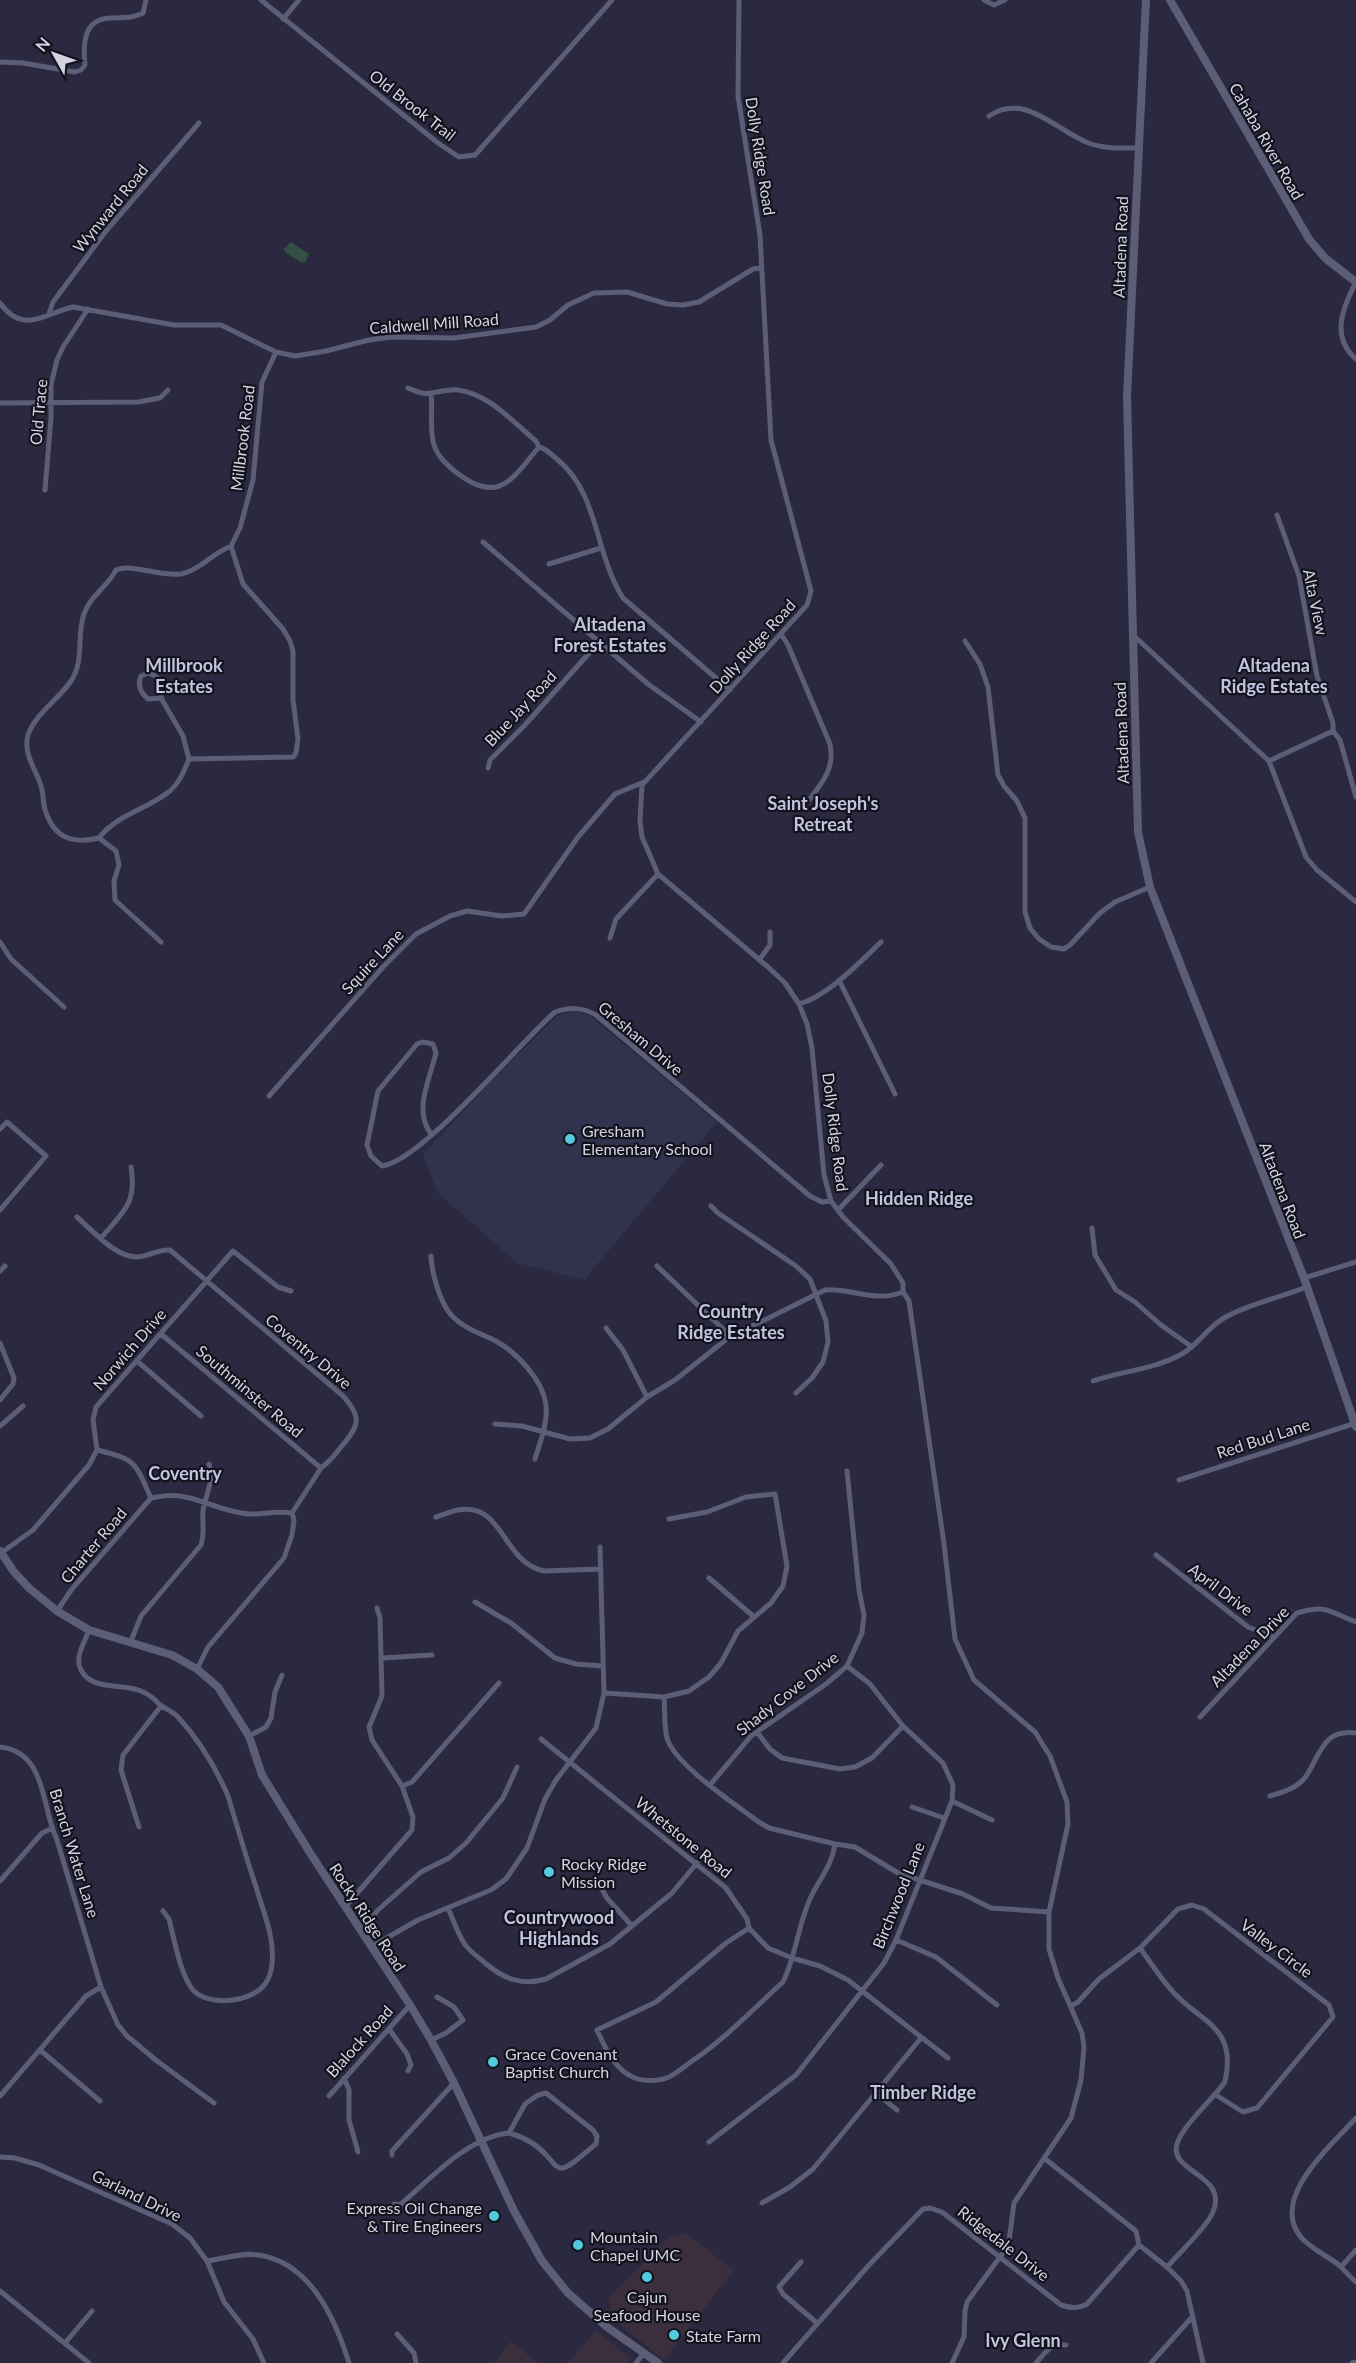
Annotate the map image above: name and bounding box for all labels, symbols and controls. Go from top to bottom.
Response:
north arrow [24,24,84,84]
text: N [31,33,53,55]
street label: Old Brook Trail [366,65,460,145]
street label: Cahaba River Road [1226,79,1308,203]
street label: Dolly Ridge Road [742,95,780,217]
street label: Wynward Road [69,160,151,256]
street label: Altadena Road [1109,196,1131,298]
street label: Caldwell Mill Road [369,309,499,337]
street label: Old Trace [26,378,50,446]
street label: Millbrook Road [226,384,258,492]
street label: Alta View [1300,567,1332,637]
street label: Dolly Ridge Road [705,595,799,697]
district label: Altadena Forest Estates [554,613,666,656]
district label: Millbrook Estates [145,654,223,697]
district label: Altadena Ridge Estates [1220,654,1328,697]
street label: Blue Jay Road [480,666,560,750]
street label: Altadena Road [1110,682,1132,784]
district label: Saint Joseph's Retreat [768,792,879,835]
street label: Squire Lane [337,925,407,997]
street label: Gresham Drive [595,997,687,1079]
street label: Dolly Ridge Road [819,1071,853,1193]
place label: Gresham Elementary School [582,1121,712,1158]
marker: Gresham Elementary School [563,1132,577,1146]
street label: Altadena Road [1256,1139,1310,1241]
district label: Hidden Ridge [865,1187,973,1209]
district label: Country Ridge Estates [677,1300,785,1343]
street label: Norwich Drive [88,1304,170,1394]
street label: Coventry Drive [262,1310,356,1392]
street label: Southminster Road [193,1341,307,1441]
street label: Red Bud Lane [1214,1414,1312,1462]
district label: Coventry [148,1462,222,1484]
street label: Charter Road [56,1503,130,1587]
street label: April Drive [1185,1559,1257,1619]
street label: Altadena Drive [1206,1602,1292,1690]
street label: Shady Cove Drive [732,1647,842,1739]
street label: Branch Water Lane [46,1786,104,1920]
street label: Whetstone Road [632,1792,736,1882]
street label: Birchwood Lane [868,1839,928,1951]
place label: Rocky Ridge Mission [561,1854,647,1891]
street label: Rocky Ridge Road [326,1859,410,1975]
marker: Rocky Ridge Mission [542,1865,556,1879]
district label: Countrywood Highlands [504,1906,614,1949]
street label: Valley Circle [1237,1915,1317,1981]
street label: Blalock Road [322,2001,396,2081]
place label: Grace Covenant Baptist Church [505,2044,618,2081]
marker: Grace Covenant Baptist Church [486,2055,500,2069]
district label: Timber Ridge [870,2081,976,2103]
street label: Garland Drive [89,2165,185,2225]
place label: Express Oil Change & Tire Engineers [346,2198,482,2235]
street label: Ridgedale Drive [955,2201,1053,2285]
marker: Express Oil Change & Tire Engineers [487,2209,501,2223]
place label: Mountain Chapel UMC [590,2227,680,2264]
marker: Mountain Chapel UMC [571,2238,585,2252]
marker: Cajun Seafood House [640,2270,654,2284]
place label: Cajun Seafood House [594,2287,700,2324]
place label: State Farm [686,2326,761,2345]
marker: State Farm [667,2328,681,2342]
district label: Ivy Glenn [985,2329,1061,2351]

